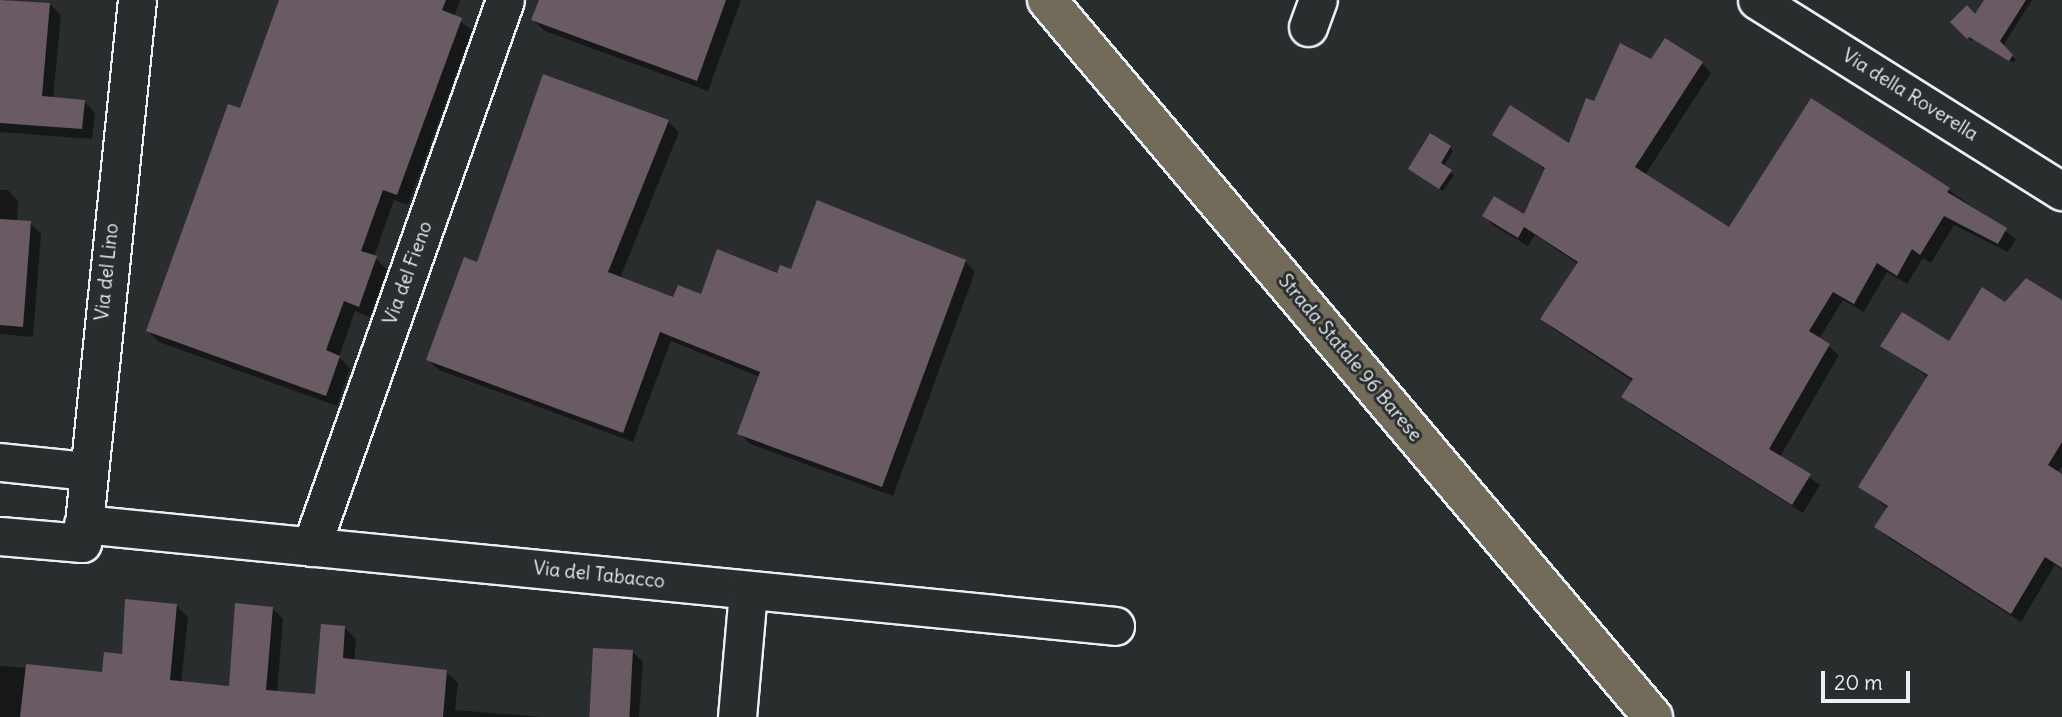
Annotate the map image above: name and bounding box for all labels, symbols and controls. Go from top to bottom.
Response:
street label: Via della Roverella [1838,44,1982,146]
street label: Via del Fieno [379,218,437,328]
street label: Via del Lino [91,222,123,322]
street label: Strada Statale 96 Barese [1273,270,1427,446]
street label: Via del Tabacco [532,557,666,593]
scale bar [1824,658,1913,702]
text: 20 m [1834,669,1883,696]

